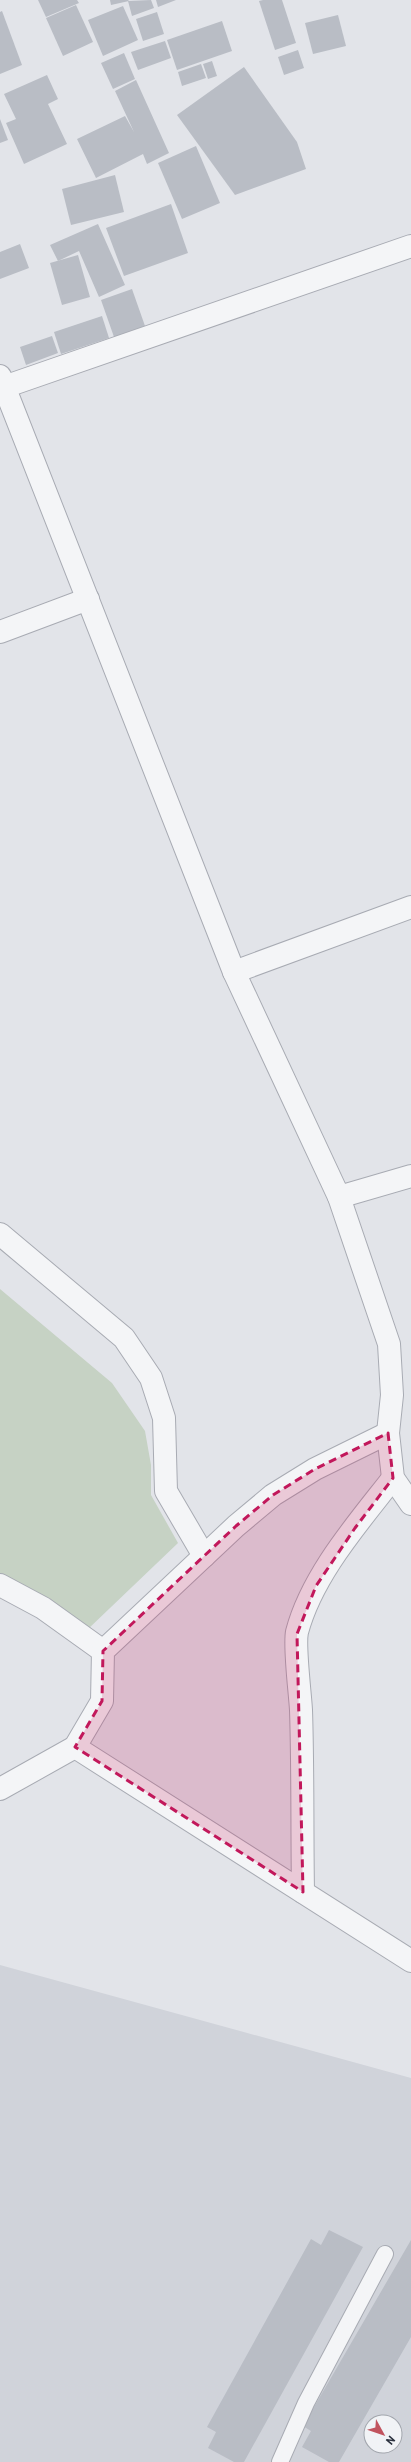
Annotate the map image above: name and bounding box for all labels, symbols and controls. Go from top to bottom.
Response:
north arrow [363,2414,403,2454]
text: N [384,2434,398,2448]

